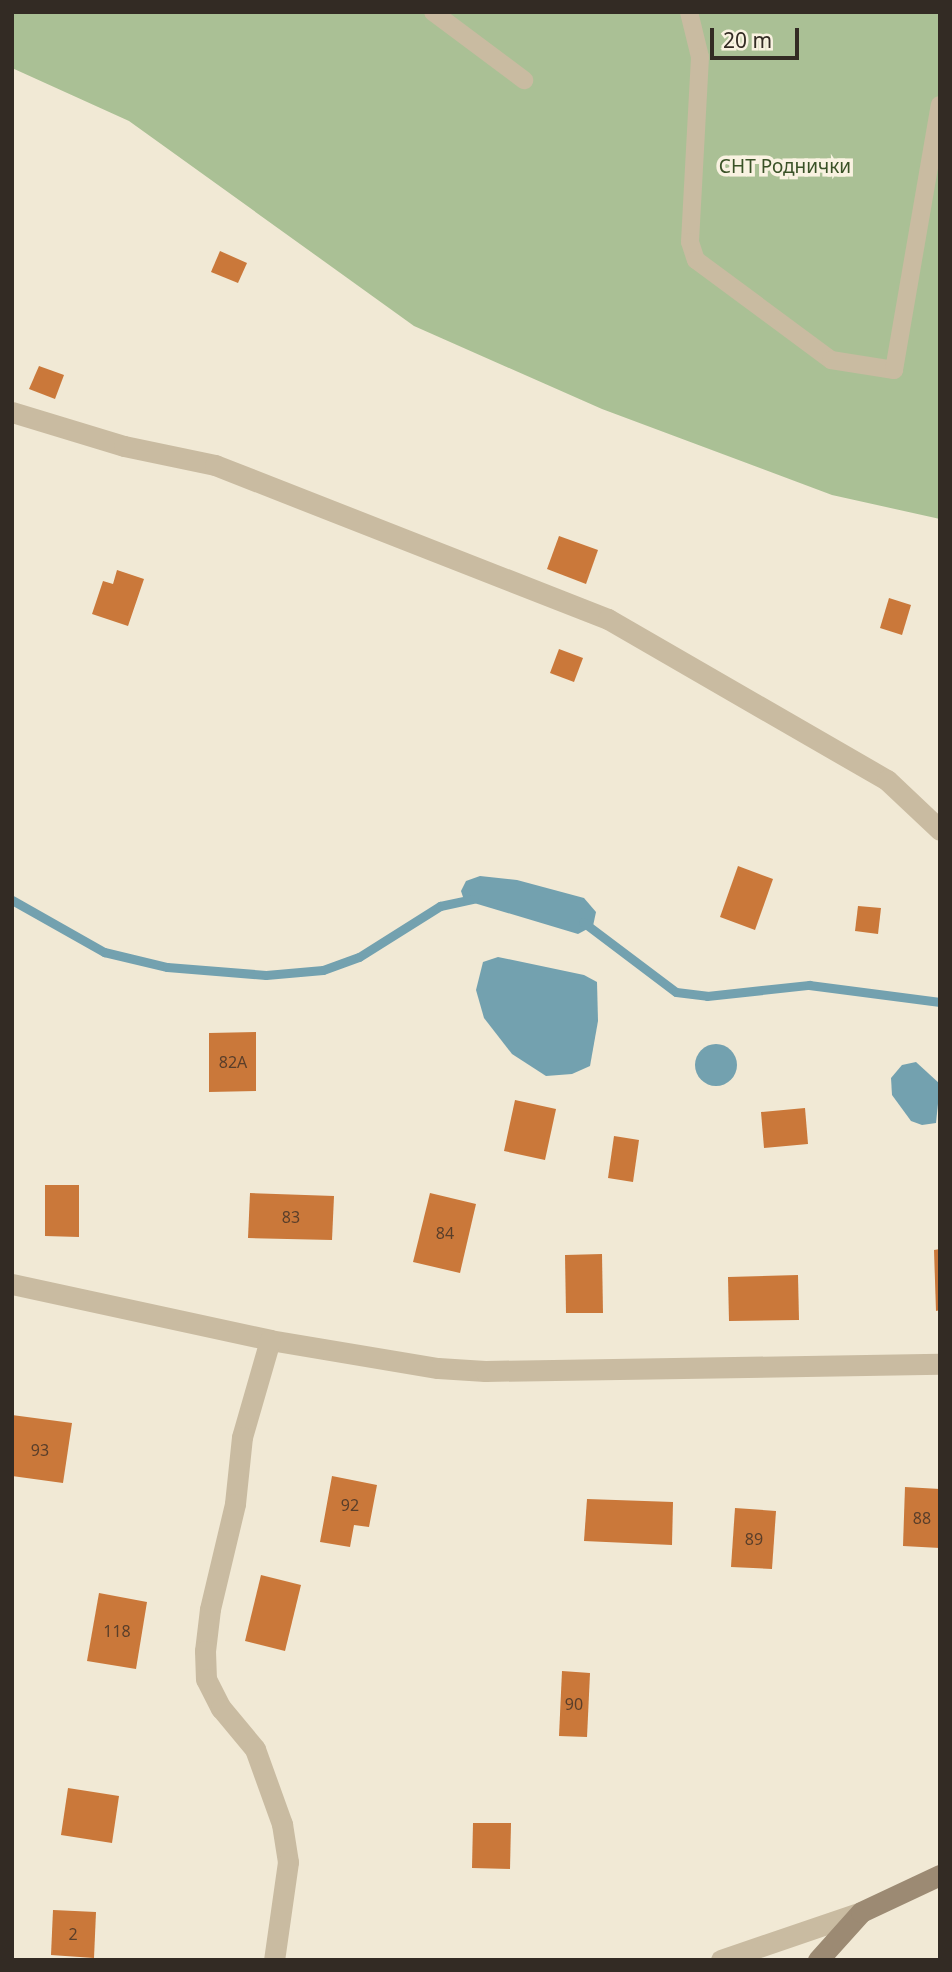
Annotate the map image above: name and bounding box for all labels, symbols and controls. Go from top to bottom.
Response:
scale bar [714,14,803,58]
text: 20 m [723,26,772,54]
park label: СНТ Роднички [719,156,851,178]
house number: 82А [219,1052,247,1072]
house number: 83 [282,1207,300,1227]
house number: 84 [436,1223,454,1243]
house number: 93 [31,1440,49,1460]
house number: 92 [341,1495,359,1515]
house number: 88 [913,1508,931,1528]
house number: 89 [745,1529,763,1549]
house number: 118 [103,1621,131,1641]
house number: 90 [565,1694,583,1714]
house number: 2 [68,1924,78,1944]

